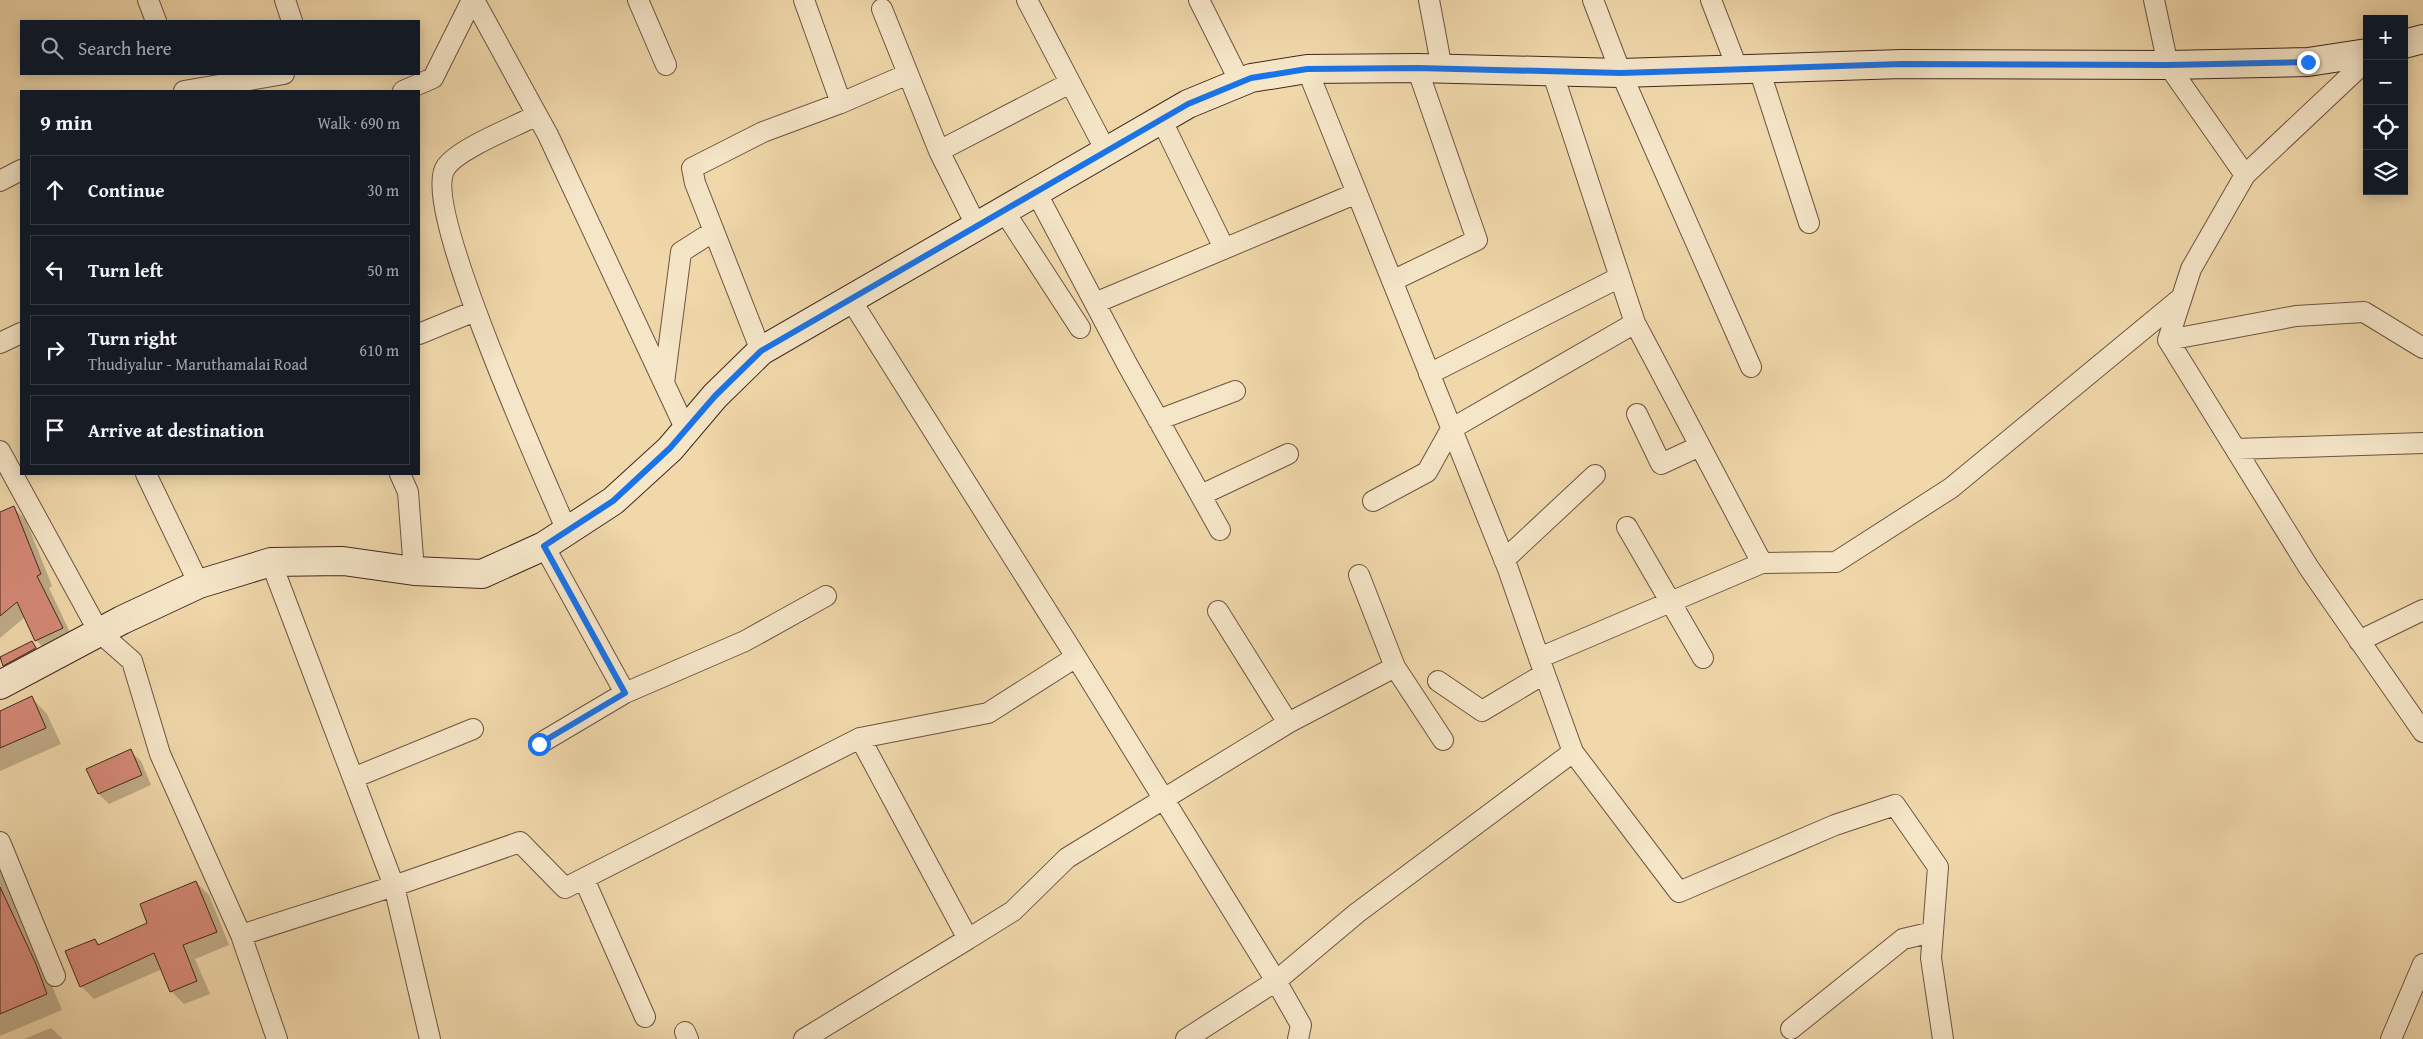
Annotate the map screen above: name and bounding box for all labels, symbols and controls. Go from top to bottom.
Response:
map controls [2363,15,2408,195]
button: + [2363,15,2408,60]
search box [20,20,420,75]
icon: search [38,34,66,62]
text: Search here [78,34,172,62]
route end [2297,51,2320,74]
button: − [2363,60,2408,105]
button: locate [2363,105,2408,150]
text: 9 min [40,107,92,138]
text: Walk · 690 m [317,111,400,135]
button: layers [2363,150,2408,195]
icon: ahead [41,176,69,204]
text: Continue [88,176,165,204]
text: 30 m [367,178,399,202]
icon: left [41,256,69,284]
text: Turn left [88,256,163,284]
text: 50 m [367,258,399,282]
text: Turn right [88,324,177,352]
icon: right [41,336,69,364]
text: 610 m [359,338,399,362]
text: Thudiyalur - Maruthamalai Road [88,352,308,376]
icon: arrive [41,416,69,444]
text: Arrive at destination [88,416,264,444]
route start [528,733,551,756]

